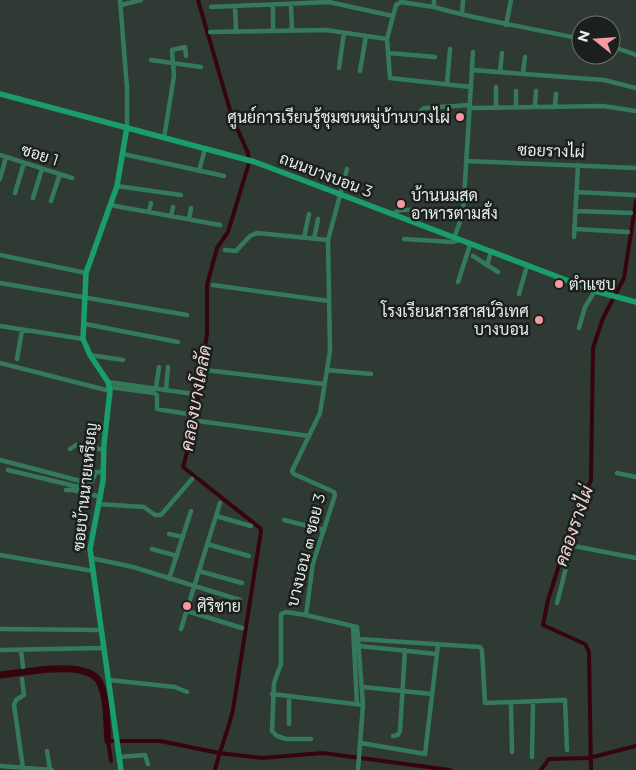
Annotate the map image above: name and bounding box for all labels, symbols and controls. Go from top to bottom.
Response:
north arrow [571,15,621,65]
text: N [573,28,594,44]
place label: ศูนย์การเรียนรู้ชุมชนหมู่บ้านบางไผ่ [227,105,450,129]
marker: ศูนย์การเรียนรู้ชุมชนหมู่บ้านบางไผ่ [454,111,466,123]
street label: ซอยรางไผ่ [517,138,585,162]
street label: ซอย 1 [19,140,61,170]
street label: ถนนบางบอน 3 [277,149,375,201]
place label: บ้านนมสด อาหารตามสั่ง [411,185,498,223]
marker: บ้านนมสด อาหารตามสั่ง [395,198,407,210]
place label: ตำแซบ [569,275,616,294]
marker: ตำแซบ [553,278,565,290]
place label: โรงเรียนสารสาสน์วิเทศ บางบอน [380,299,529,339]
marker: โรงเรียนสารสาสน์วิเทศ บางบอน [533,314,545,326]
water label: คลองบางโคลัด [174,343,216,453]
street label: ซอยบ้านนายเหรียญ [67,422,101,552]
water label: คลองรางไผ่ [548,481,598,569]
street label: บางบอน ๓ ซอย 3 [283,491,329,609]
place label: ศิริชาย [197,597,241,616]
marker: ศิริชาย [181,600,193,612]

